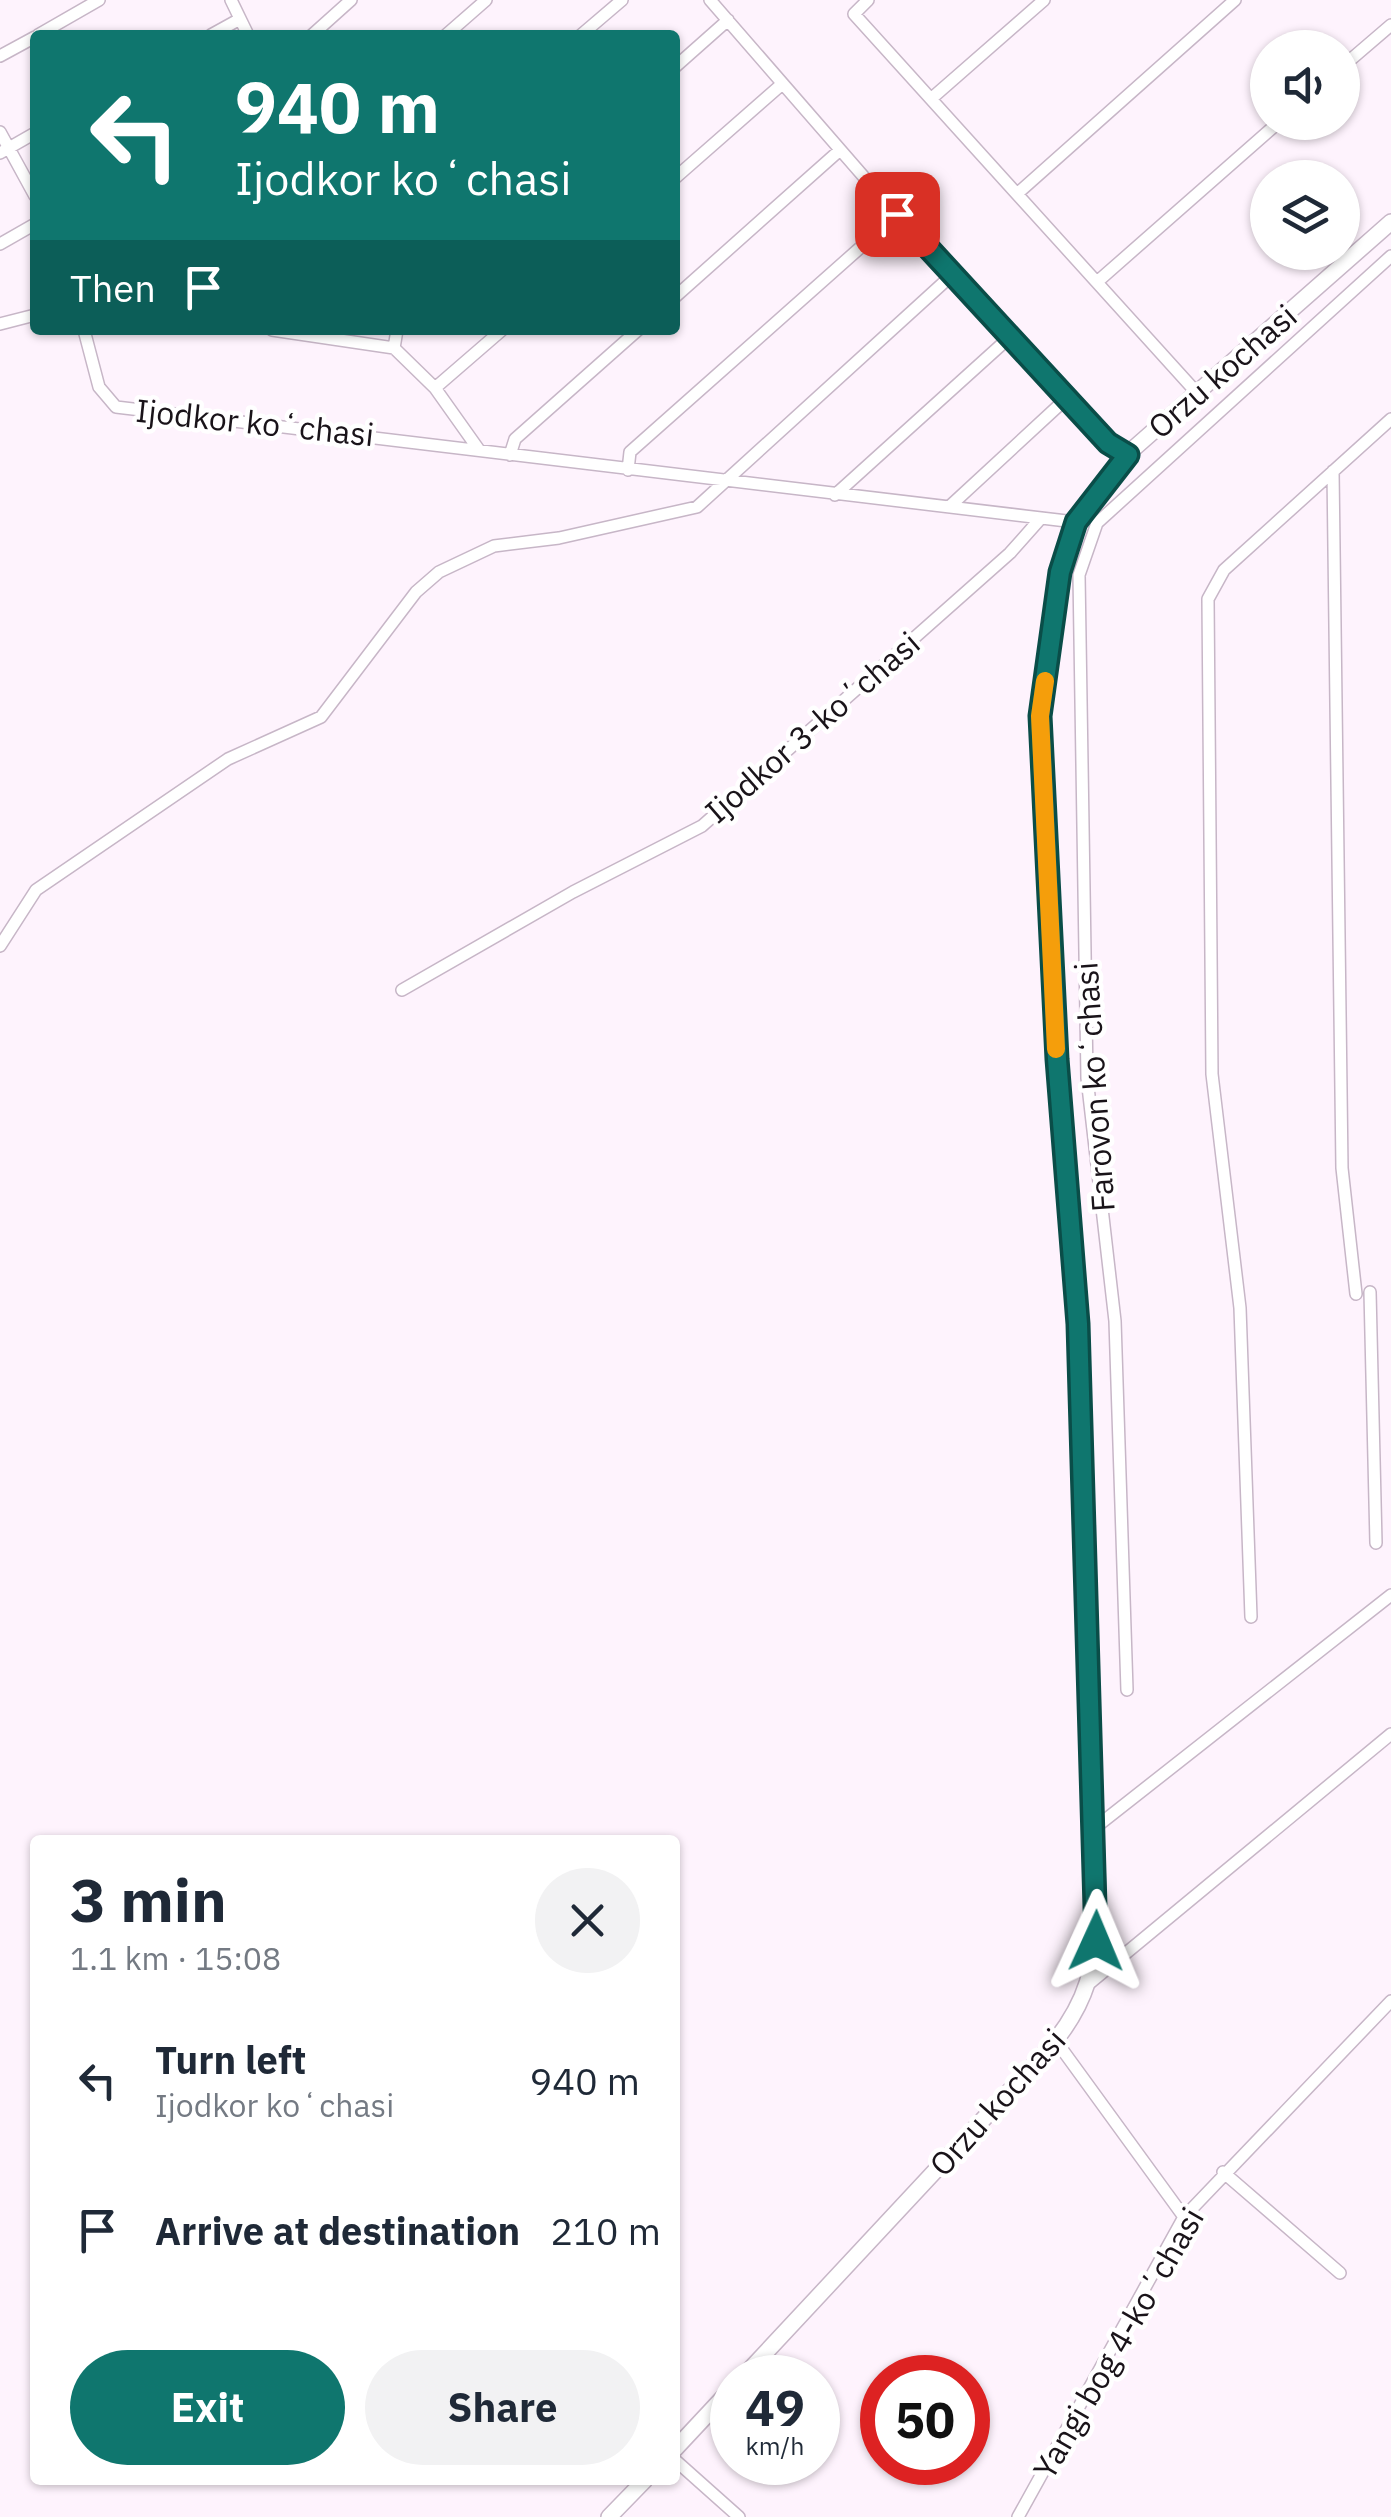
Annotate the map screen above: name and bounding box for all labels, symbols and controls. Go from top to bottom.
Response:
map controls [1250,30,1360,270]
button: sound [1250,30,1360,140]
text: 940 m [235,61,440,152]
icon: left [70,70,200,200]
text: Ijodkor koʻchasi [235,149,571,207]
button: layers [1250,160,1360,270]
pin [855,172,940,257]
icon: arrive [870,187,925,242]
icon: arrive [176,260,231,315]
text: Then [70,263,156,312]
street label: Orzu kochasi [1139,295,1305,447]
street label: Ijodkor koʻchasi [134,389,376,455]
street label: Ijodkor 3-koʼchasi [696,622,928,832]
street label: Farovon koʻchasi [1064,961,1124,1213]
text: 3 min [70,1860,227,1939]
button: close [535,1868,640,1973]
position arrow [1044,1889,1148,1993]
text: 1.1 km · 15:08 [70,1937,281,1979]
street label: Orzu kochasi [920,2020,1074,2184]
text: Turn left [155,2035,306,2084]
icon: left [70,2053,125,2108]
text: 940 m [529,2056,640,2105]
text: Ijodkor koʻchasi [155,2084,394,2126]
street label: Yangi bog 4-koʼchasi [1023,2200,1213,2486]
icon: arrive [70,2203,125,2258]
text: Arrive at destination [155,2206,520,2255]
text: 210 m [550,2206,661,2255]
button: Exit [70,2350,345,2465]
button: Share [365,2350,640,2465]
speed limit sign: 50 [860,2355,990,2485]
text: 49 [745,2375,805,2440]
text: km/h [746,2429,804,2462]

